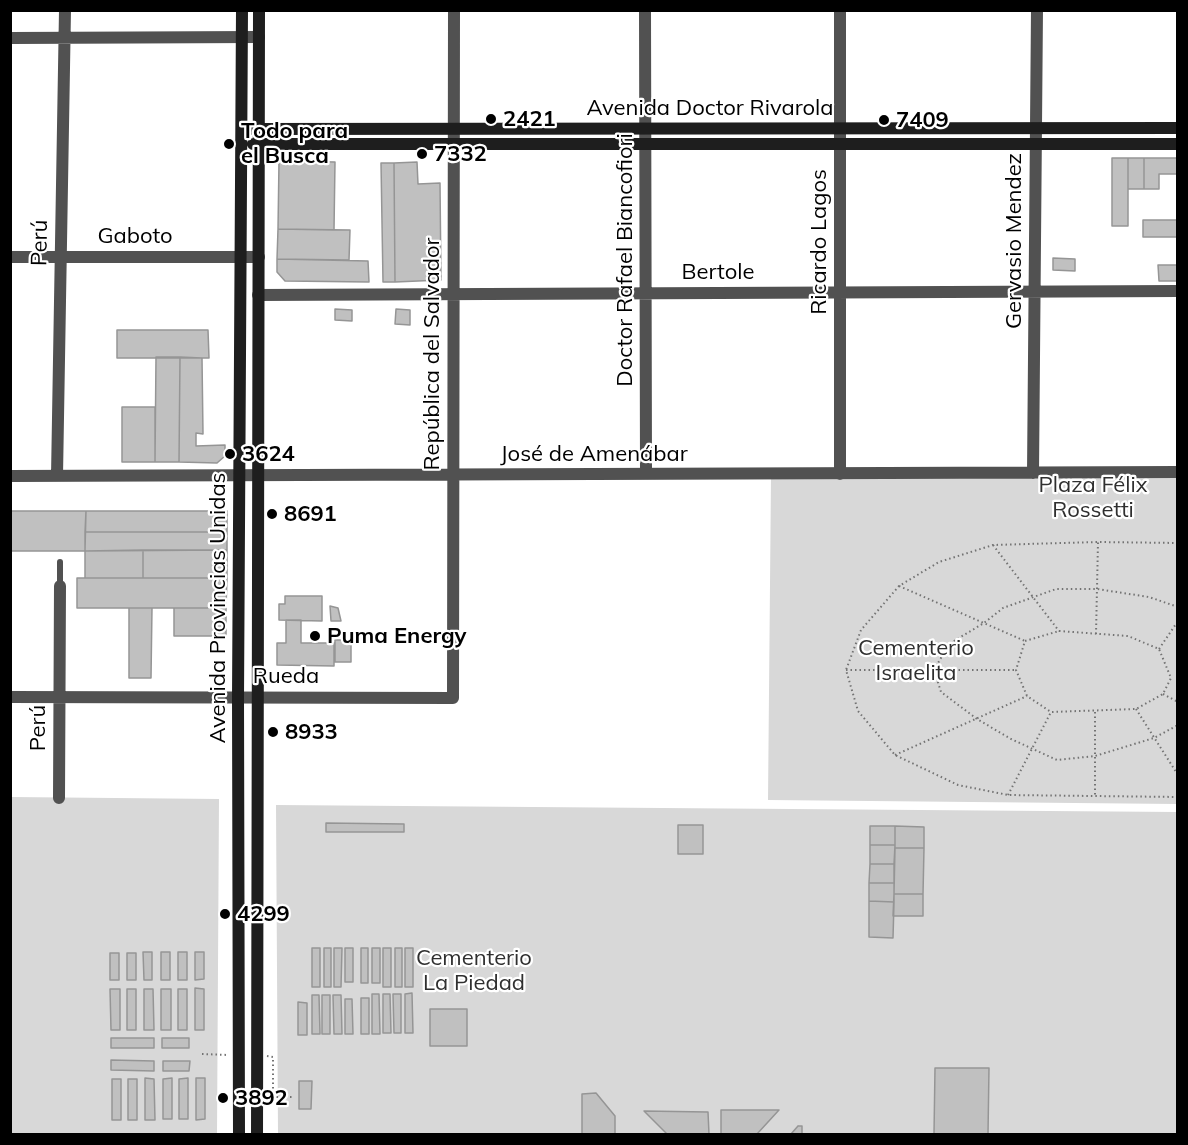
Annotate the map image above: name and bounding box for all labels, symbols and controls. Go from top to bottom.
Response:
street label: Avenida Doctor Rivarola [586,95,834,121]
place label: 2421 [503,106,556,132]
place label: 7409 [896,107,949,133]
marker: 2421 [484,112,498,126]
marker: 7409 [877,113,891,127]
place label: Todo para el Busca [241,118,348,170]
street label: Doctor Rafael Biancofiori [612,133,638,387]
marker: Todo para el Busca [222,137,236,151]
place label: 7332 [434,141,487,167]
marker: 7332 [415,147,429,161]
street label: Gervasio Mendez [1001,153,1027,329]
street label: Ricardo Lagos [806,169,832,315]
street label: Perú [26,220,54,266]
street label: Gaboto [97,223,173,249]
street label: República del Salvador [419,238,445,470]
street label: Bertole [682,259,754,285]
place label: 3624 [242,441,295,467]
street label: José de Amenábar [500,441,688,467]
marker: 3624 [223,447,237,461]
park label: Plaza Félix Rossetti [1038,472,1148,524]
street label: Avenida Provincias Unidas [205,473,231,743]
place label: 8691 [284,501,337,527]
marker: 8691 [265,507,279,521]
place label: Puma Energy [327,623,467,649]
marker: Puma Energy [308,629,322,643]
park label: Cementerio Israelita [858,635,974,686]
street label: Rueda [253,663,319,689]
street label: Perú [25,705,51,751]
place label: 8933 [285,719,338,745]
marker: 8933 [266,725,280,739]
place label: 4299 [237,901,290,927]
marker: 4299 [218,907,232,921]
park label: Cementerio La Piedad [416,945,532,996]
place label: 3892 [235,1085,288,1111]
marker: 3892 [216,1091,230,1105]

